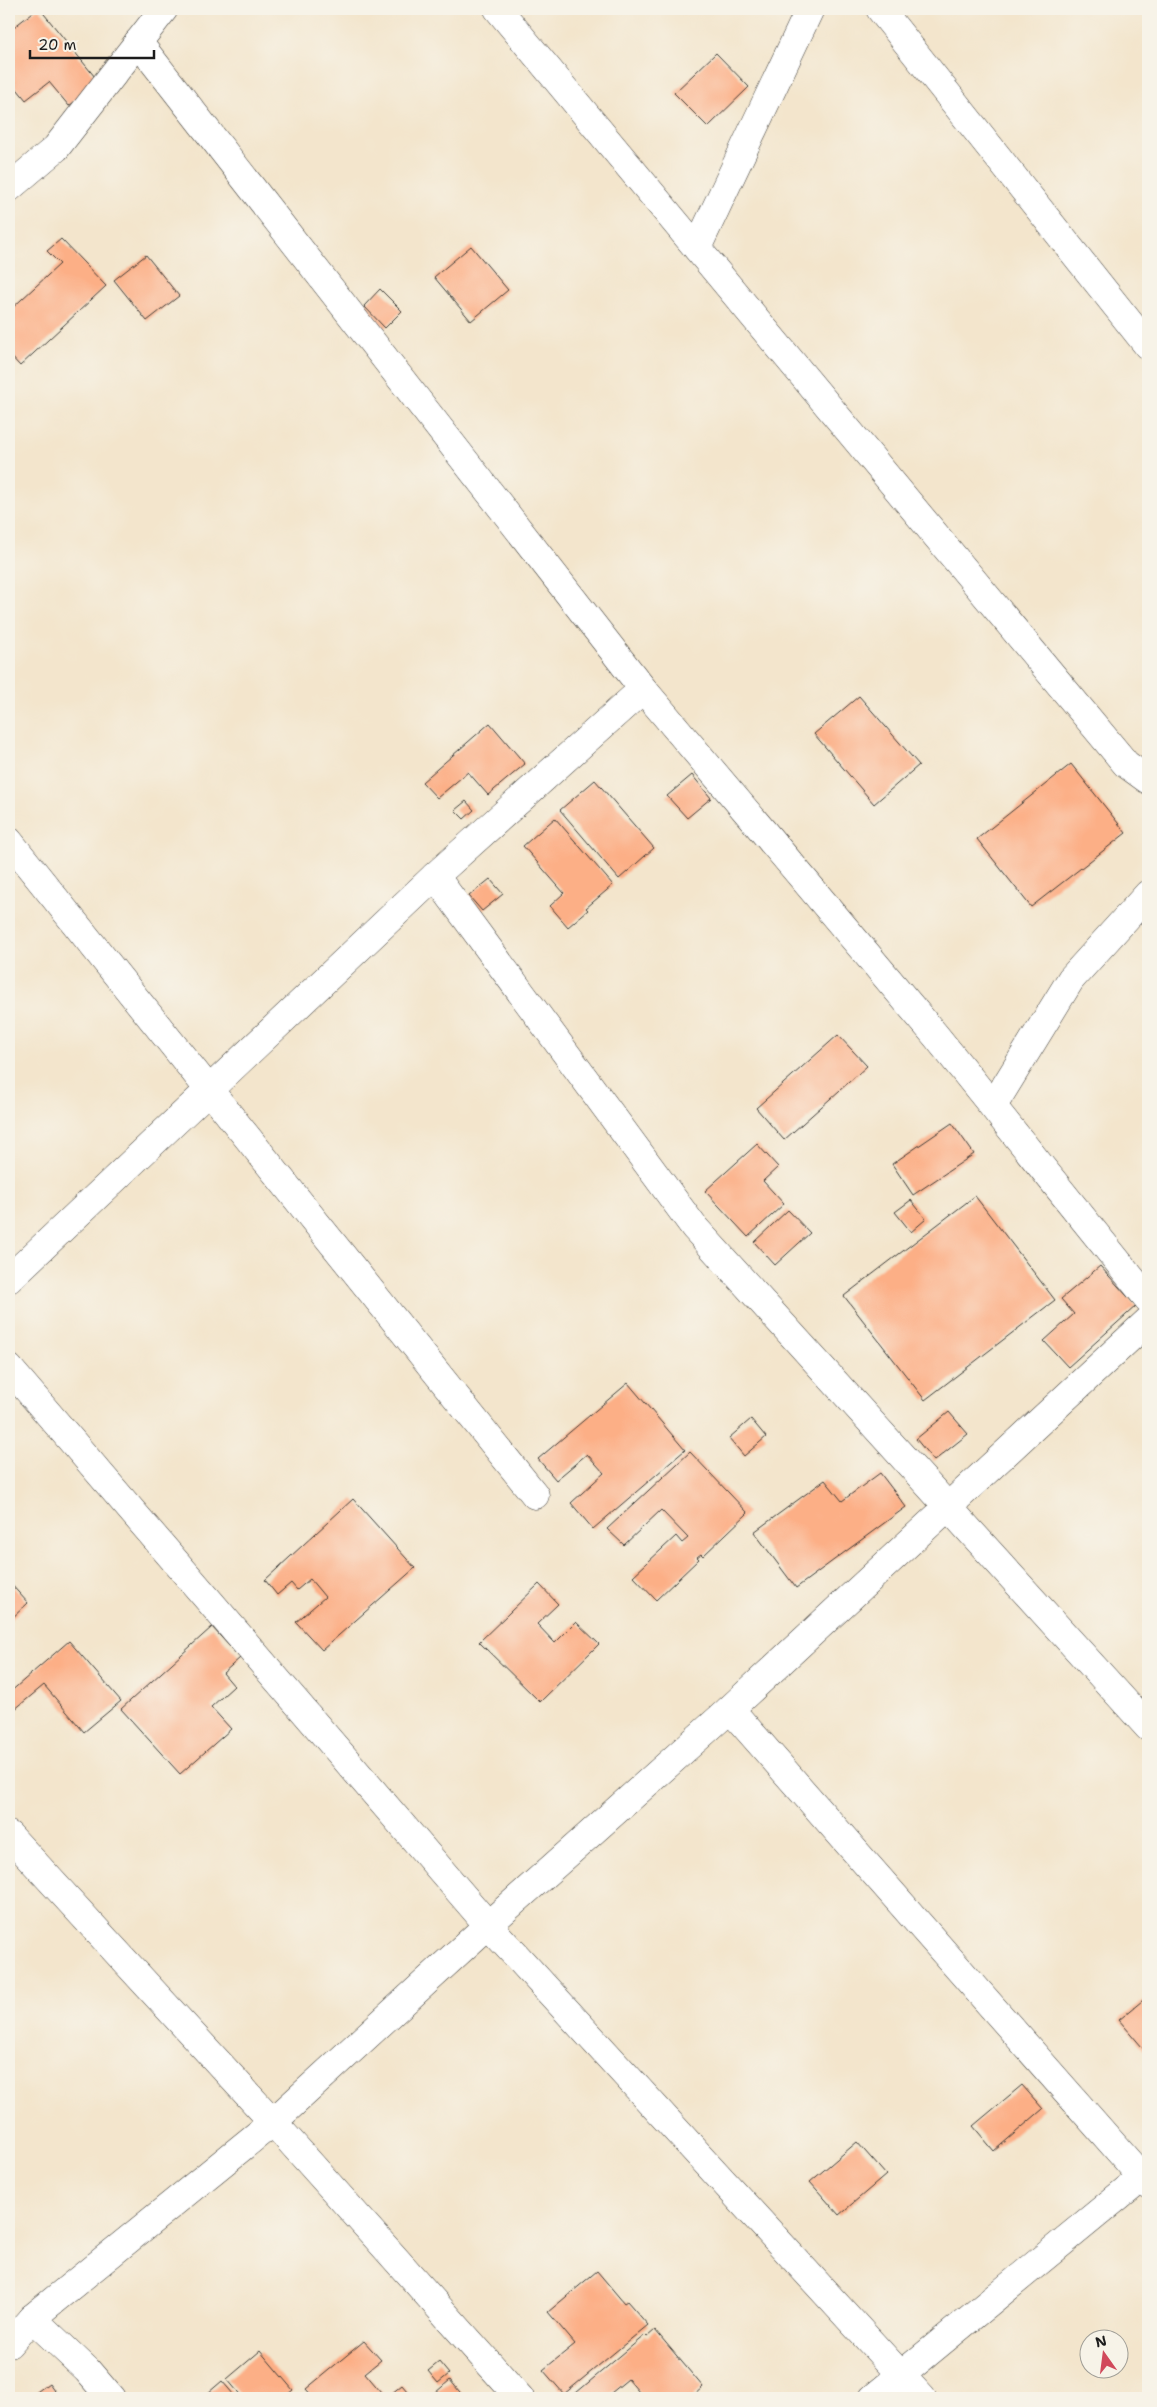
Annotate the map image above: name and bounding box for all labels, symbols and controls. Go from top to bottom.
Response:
scale bar [30,28,154,60]
text: 20 m [38,35,77,55]
north arrow [1080,2330,1130,2380]
text: N [1093,2331,1108,2351]

